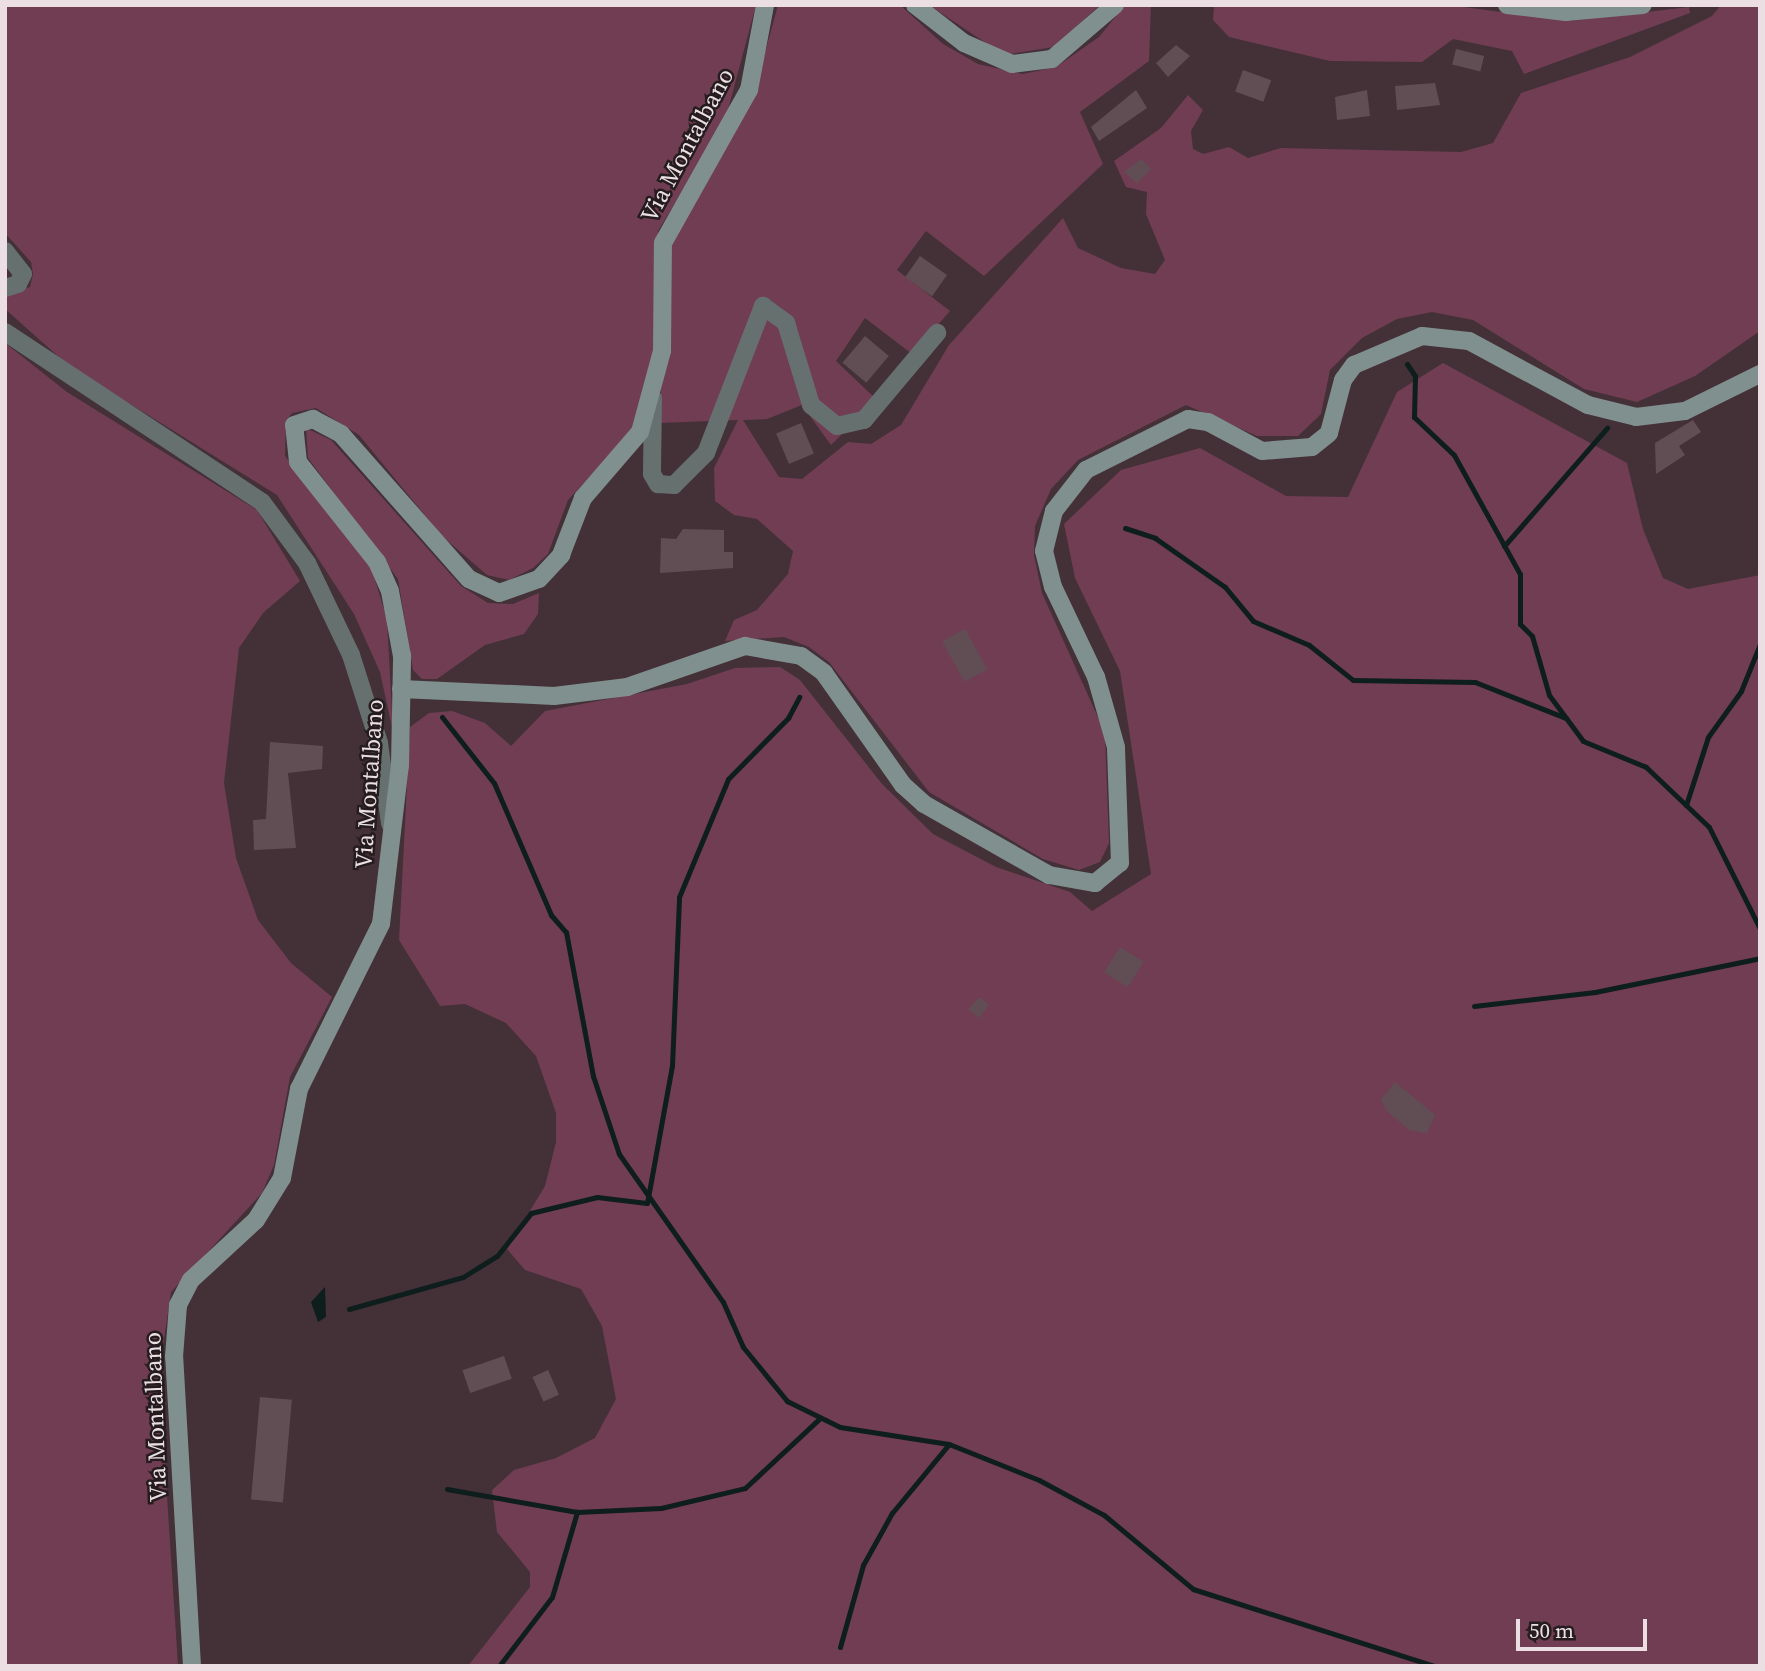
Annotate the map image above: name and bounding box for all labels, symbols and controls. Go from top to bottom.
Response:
street label: Via Montalbano [634,63,740,227]
street label: Via Montalbano [349,698,389,870]
street label: Via Montalbano [138,1332,172,1502]
scale bar [1520,1604,1651,1648]
text: 50 m [1529,1616,1574,1645]

